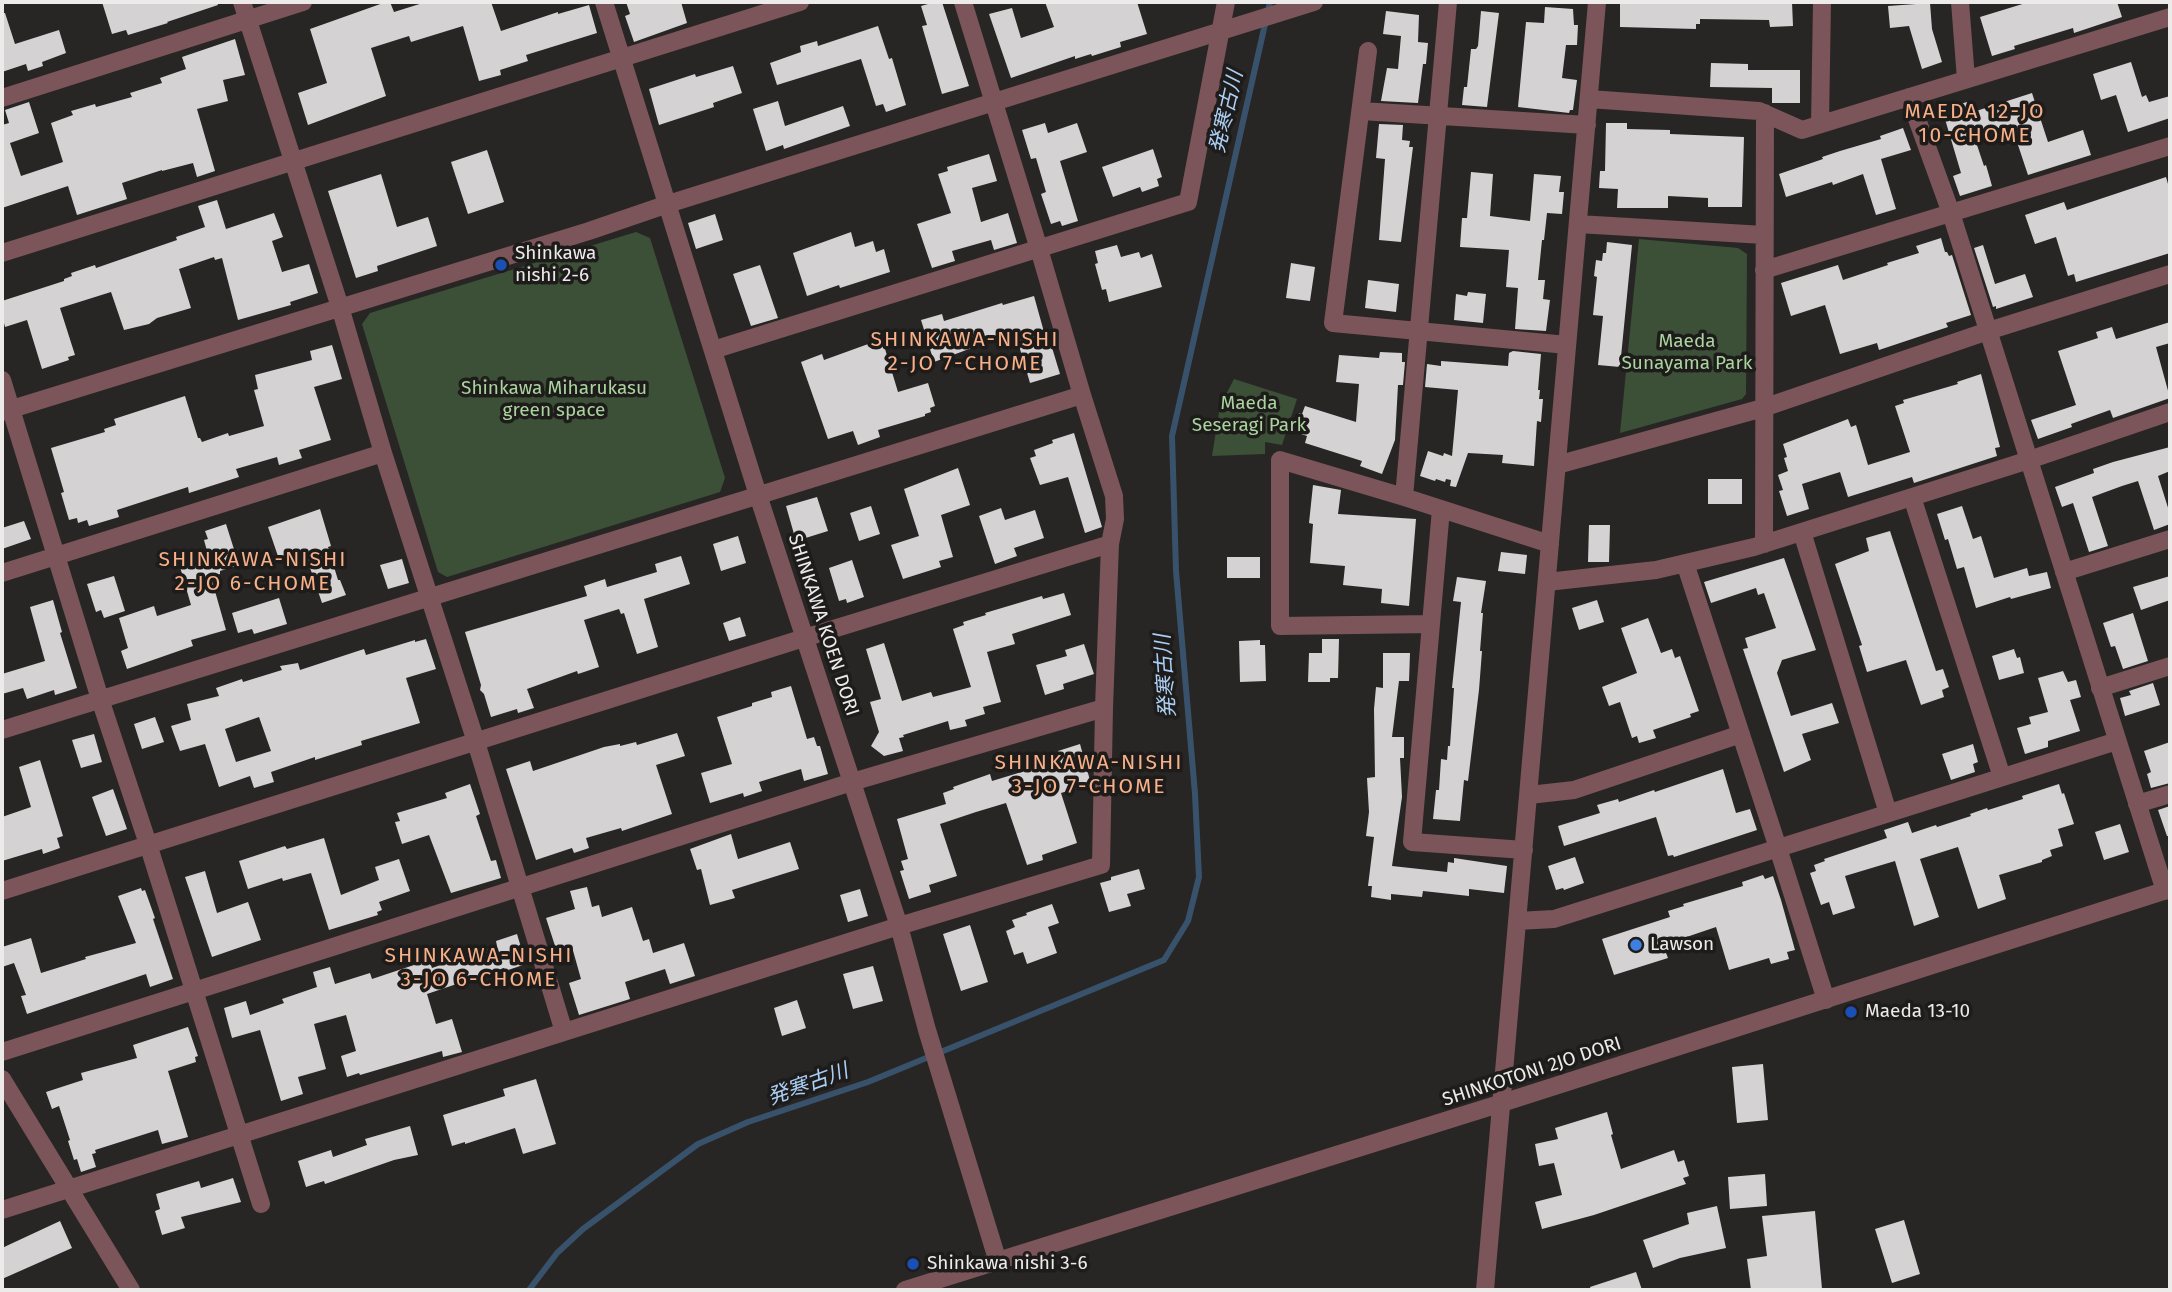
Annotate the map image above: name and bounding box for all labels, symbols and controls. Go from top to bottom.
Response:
water label: 発寒古川 [1205,68,1249,156]
district label: MAEDA 12-JO 10-CHOME [1906,99,2044,149]
place label: Shinkawa nishi 2-6 [515,243,596,287]
marker: Shinkawa nishi 2-6 [493,257,509,273]
district label: SHINKAWA-NISHI 2-JO 7-CHOME [872,327,1058,377]
park label: Maeda Sunayama Park [1621,331,1753,375]
park label: Shinkawa Miharukasu green space [461,378,647,422]
park label: Maeda Seseragi Park [1192,393,1306,437]
street label: SHINKAWA KOEN DORI [783,531,863,719]
district label: SHINKAWA-NISHI 2-JO 6-CHOME [160,547,346,597]
water label: 発寒古川 [1151,633,1181,719]
district label: SHINKAWA-NISHI 3-JO 7-CHOME [996,750,1182,800]
place label: Lawson [1650,934,1714,956]
marker: Lawson [1628,937,1644,953]
district label: SHINKAWA-NISHI 3-JO 6-CHOME [386,943,572,993]
place label: Maeda 13-10 [1865,1001,1970,1023]
marker: Maeda 13-10 [1843,1004,1859,1020]
street label: SHINKOTONI 2JO DORI [1440,1032,1624,1112]
water label: 発寒古川 [764,1059,852,1111]
place label: Shinkawa nishi 3-6 [927,1253,1088,1275]
marker: Shinkawa nishi 3-6 [905,1256,921,1272]

